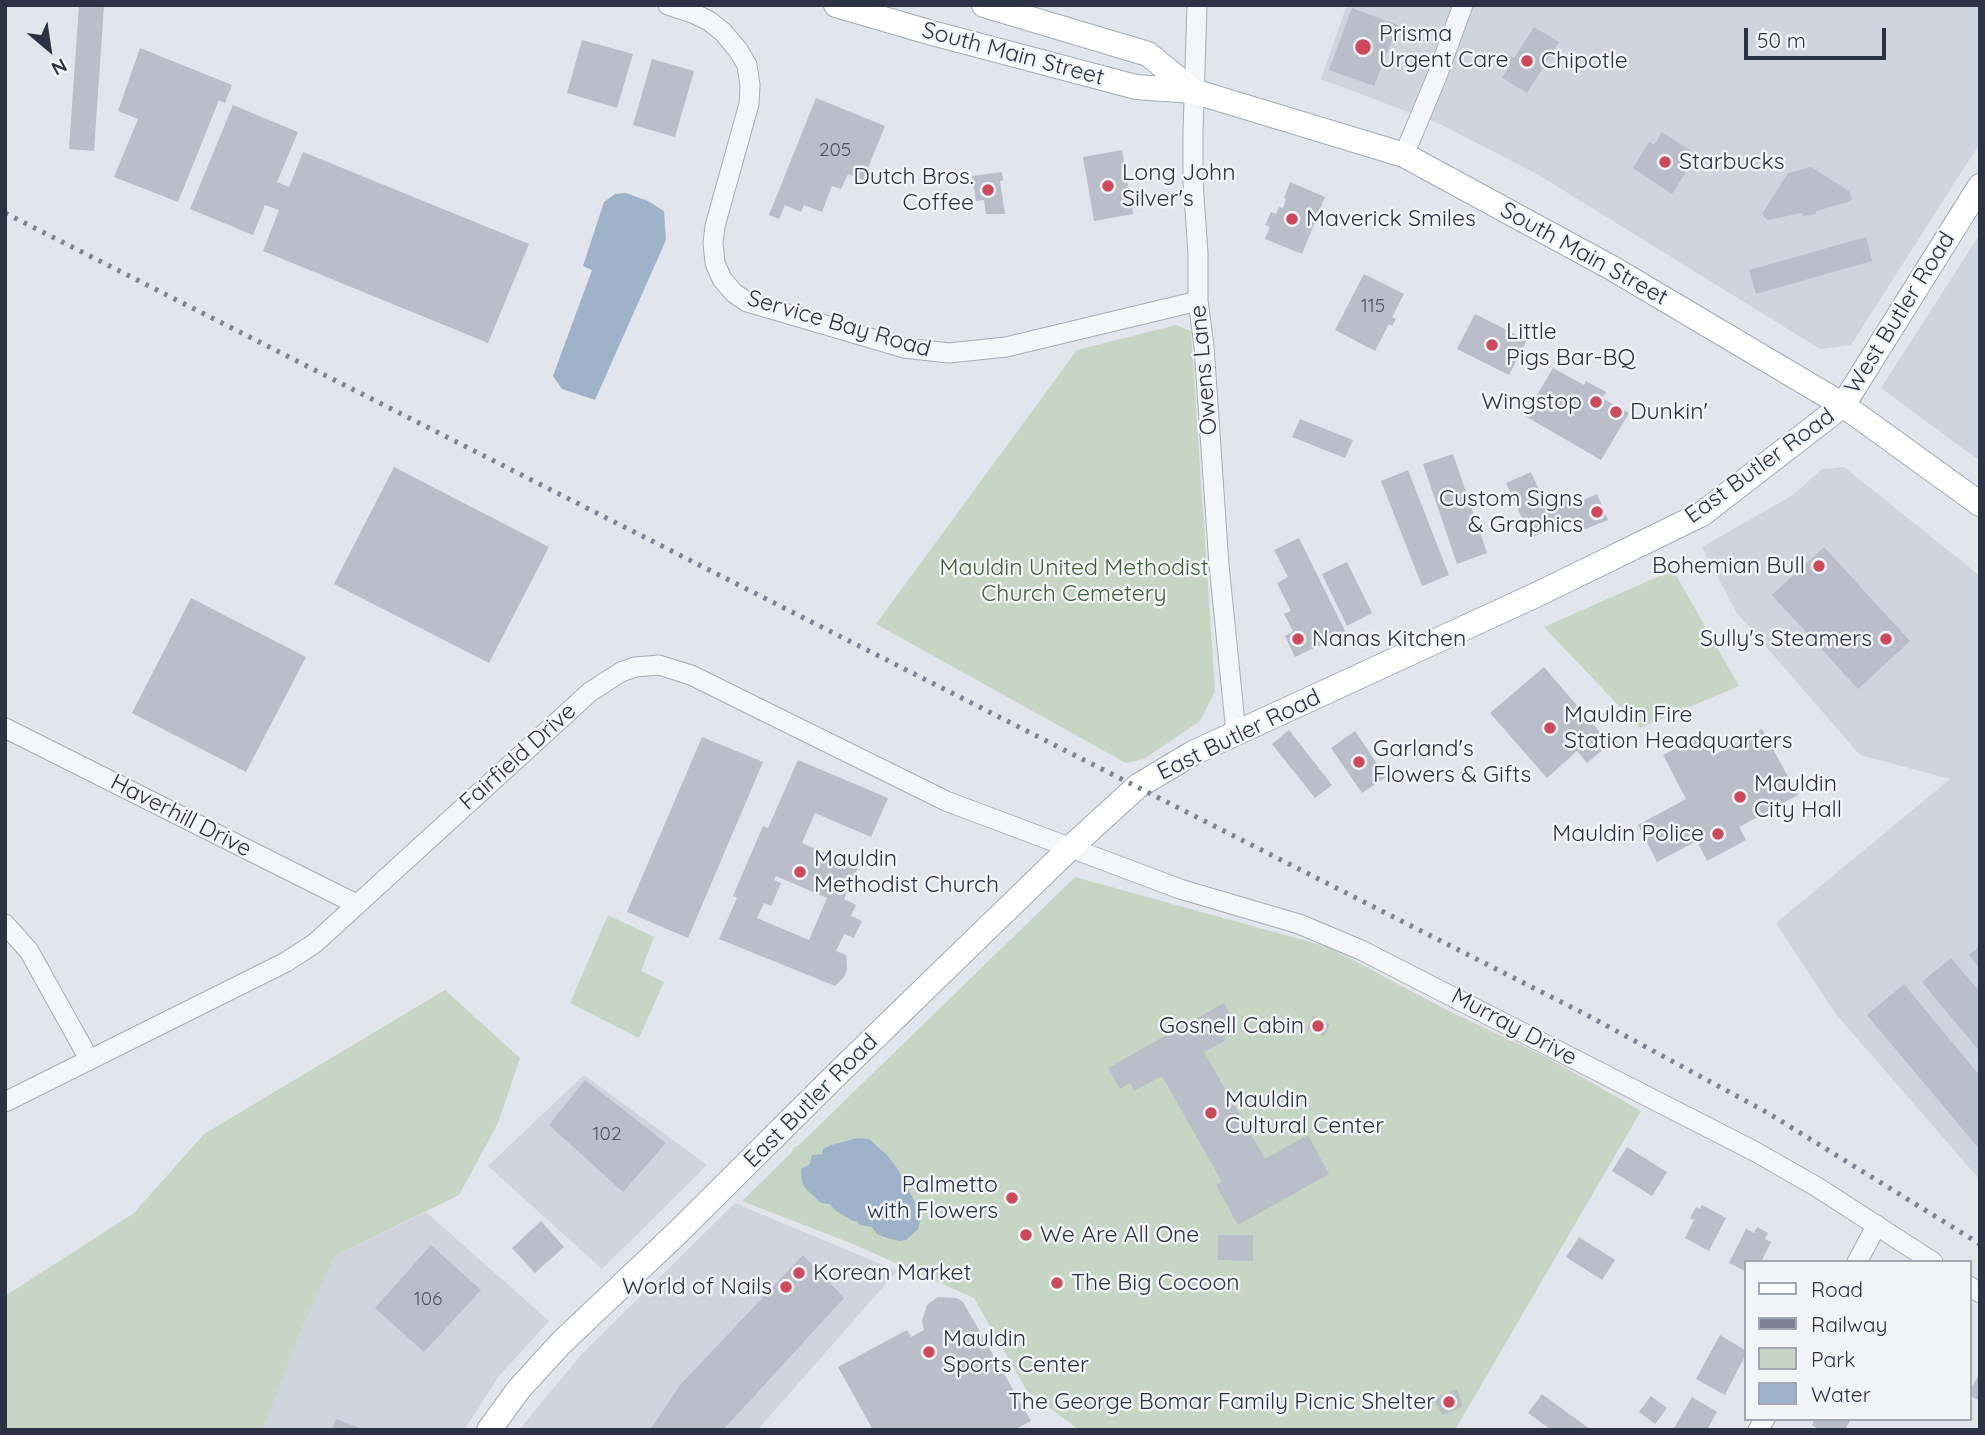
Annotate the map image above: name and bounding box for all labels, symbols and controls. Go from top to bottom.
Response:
north arrow [14,14,84,84]
scale bar [1747,14,1889,58]
street label: South Main Street [919,16,1107,92]
place label: Prisma Urgent Care [1379,20,1508,74]
text: 50 m [1757,27,1806,53]
marker: Prisma Urgent Care [1353,37,1373,57]
place label: Chipotle [1541,47,1628,75]
text: N [47,53,71,81]
marker: Chipotle [1519,53,1535,69]
house number: 205 [819,139,851,161]
place label: Starbucks [1679,148,1784,176]
marker: Starbucks [1657,154,1673,170]
place label: Long John Silver's [1122,159,1235,213]
place label: Dutch Bros. Coffee [853,163,974,217]
marker: Long John Silver's [1100,178,1116,194]
marker: Dutch Bros. Coffee [980,182,996,198]
street label: South Main Street [1495,197,1673,311]
place label: Maverick Smiles [1306,205,1476,233]
marker: Maverick Smiles [1284,211,1300,227]
street label: West Butler Road [1839,227,1961,399]
street label: Service Bay Road [744,285,934,363]
house number: 115 [1361,295,1385,317]
street label: Owens Lane [1185,304,1223,436]
place label: Little Pigs Bar-BQ [1506,318,1635,372]
marker: Little Pigs Bar-BQ [1484,337,1500,353]
place label: Wingstop [1481,388,1582,416]
marker: Wingstop [1588,394,1604,410]
place label: Dunkin' [1630,398,1708,426]
street label: East Butler Road [1680,403,1840,529]
marker: Dunkin' [1608,404,1624,420]
place label: Custom Signs & Graphics [1439,485,1583,539]
marker: Custom Signs & Graphics [1589,504,1605,520]
place label: Bohemian Bull [1652,552,1805,580]
park label: Mauldin United Methodist Church Cemetery [939,554,1209,608]
marker: Bohemian Bull [1811,558,1827,574]
place label: Nanas Kitchen [1312,625,1466,653]
place label: Sully's Steamers [1700,625,1872,653]
marker: Nanas Kitchen [1290,631,1306,647]
marker: Sully's Steamers [1878,631,1894,647]
street label: East Butler Road [1153,684,1325,786]
street label: Fairfield Drive [454,698,582,816]
place label: Mauldin Fire Station Headquarters [1564,701,1793,755]
marker: Mauldin Fire Station Headquarters [1542,720,1558,736]
place label: Garland's Flowers & Gifts [1373,735,1531,789]
marker: Garland's Flowers & Gifts [1351,754,1367,770]
street label: Haverhill Drive [106,769,256,863]
place label: Mauldin City Hall [1754,770,1842,824]
marker: Mauldin City Hall [1732,789,1748,805]
place label: Mauldin Police [1552,820,1704,848]
marker: Mauldin Police [1710,826,1726,842]
place label: Mauldin Methodist Church [814,845,999,899]
marker: Mauldin Methodist Church [792,864,808,880]
street label: Murray Drive [1447,982,1581,1072]
place label: Gosnell Cabin [1159,1012,1304,1040]
marker: Gosnell Cabin [1310,1018,1326,1034]
street label: East Butler Road [738,1028,884,1174]
place label: Mauldin Cultural Center [1225,1086,1384,1140]
marker: Mauldin Cultural Center [1203,1105,1219,1121]
house number: 102 [593,1123,621,1145]
place label: Palmetto with Flowers [867,1171,998,1225]
marker: Palmetto with Flowers [1004,1190,1020,1206]
place label: We Are All One [1040,1221,1199,1249]
marker: We Are All One [1018,1227,1034,1243]
place label: Korean Market [813,1259,971,1287]
legend [1744,1260,1971,1421]
marker: Korean Market [791,1265,807,1281]
place label: The Big Cocoon [1071,1269,1240,1297]
place label: World of Nails [622,1273,772,1301]
marker: The Big Cocoon [1049,1275,1065,1291]
text: Road [1811,1276,1863,1302]
marker: World of Nails [778,1279,794,1295]
house number: 106 [414,1288,442,1310]
text: Railway [1811,1311,1887,1337]
place label: Mauldin Sports Center [943,1325,1089,1379]
marker: Mauldin Sports Center [921,1344,937,1360]
text: Park [1811,1346,1855,1372]
text: Water [1811,1381,1871,1407]
place label: The George Bomar Family Picnic Shelter [1008,1388,1435,1416]
marker: The George Bomar Family Picnic Shelter [1441,1394,1457,1410]

